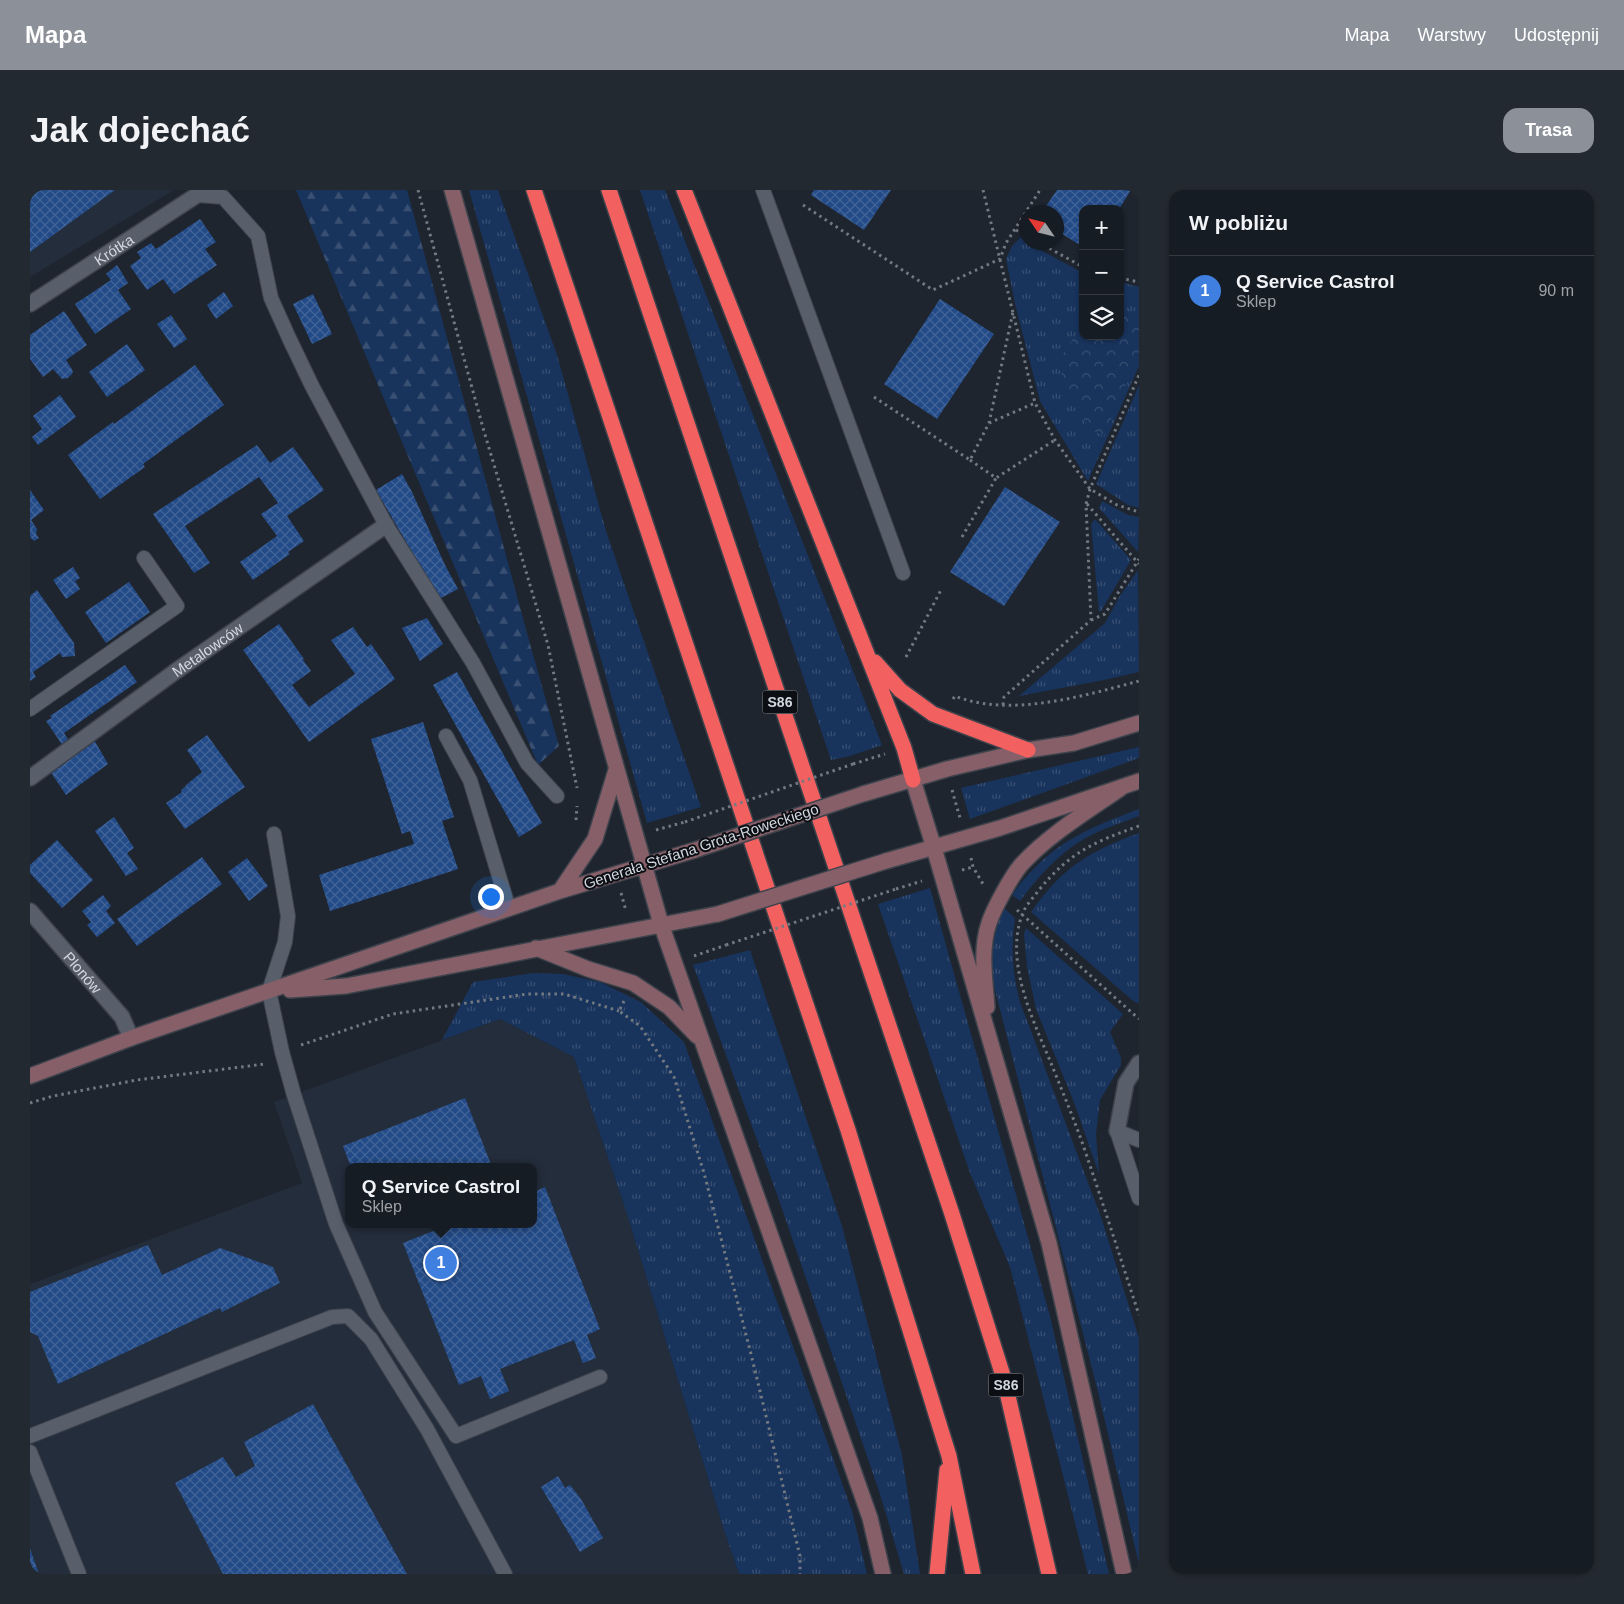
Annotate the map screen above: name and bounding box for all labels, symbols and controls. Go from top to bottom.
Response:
text: Mapa [25,21,86,48]
text: Mapa [1345,25,1390,45]
text: Warstwy [1418,25,1486,45]
text: Udostępnij [1514,25,1599,45]
button: Trasa [1503,108,1594,153]
text: Jak dojechać [30,110,250,149]
north arrow [1019,205,1064,250]
map controls [1079,205,1124,340]
button: + [1079,205,1124,250]
text: W pobliżu [1189,211,1288,234]
street label: Krótka [91,230,137,268]
button: − [1079,250,1124,295]
text: Q Service Castrol [1236,271,1394,292]
text: 1 [1201,282,1209,299]
text: 90 m [1538,282,1574,299]
text: Sklep [1236,293,1276,310]
button: layers [1079,295,1124,340]
street label: Metalowców [168,619,246,680]
road number: S86 [762,691,798,714]
street label: Generała Stefana Grota-Roweckiego [581,800,821,892]
your location [478,884,504,910]
street label: Plonów [61,948,106,996]
popup [345,1163,537,1228]
text: Q Service Castrol [362,1176,520,1197]
text: Sklep [362,1198,402,1215]
pin: 1 [425,1244,457,1282]
road number: S86 [988,1374,1024,1396]

